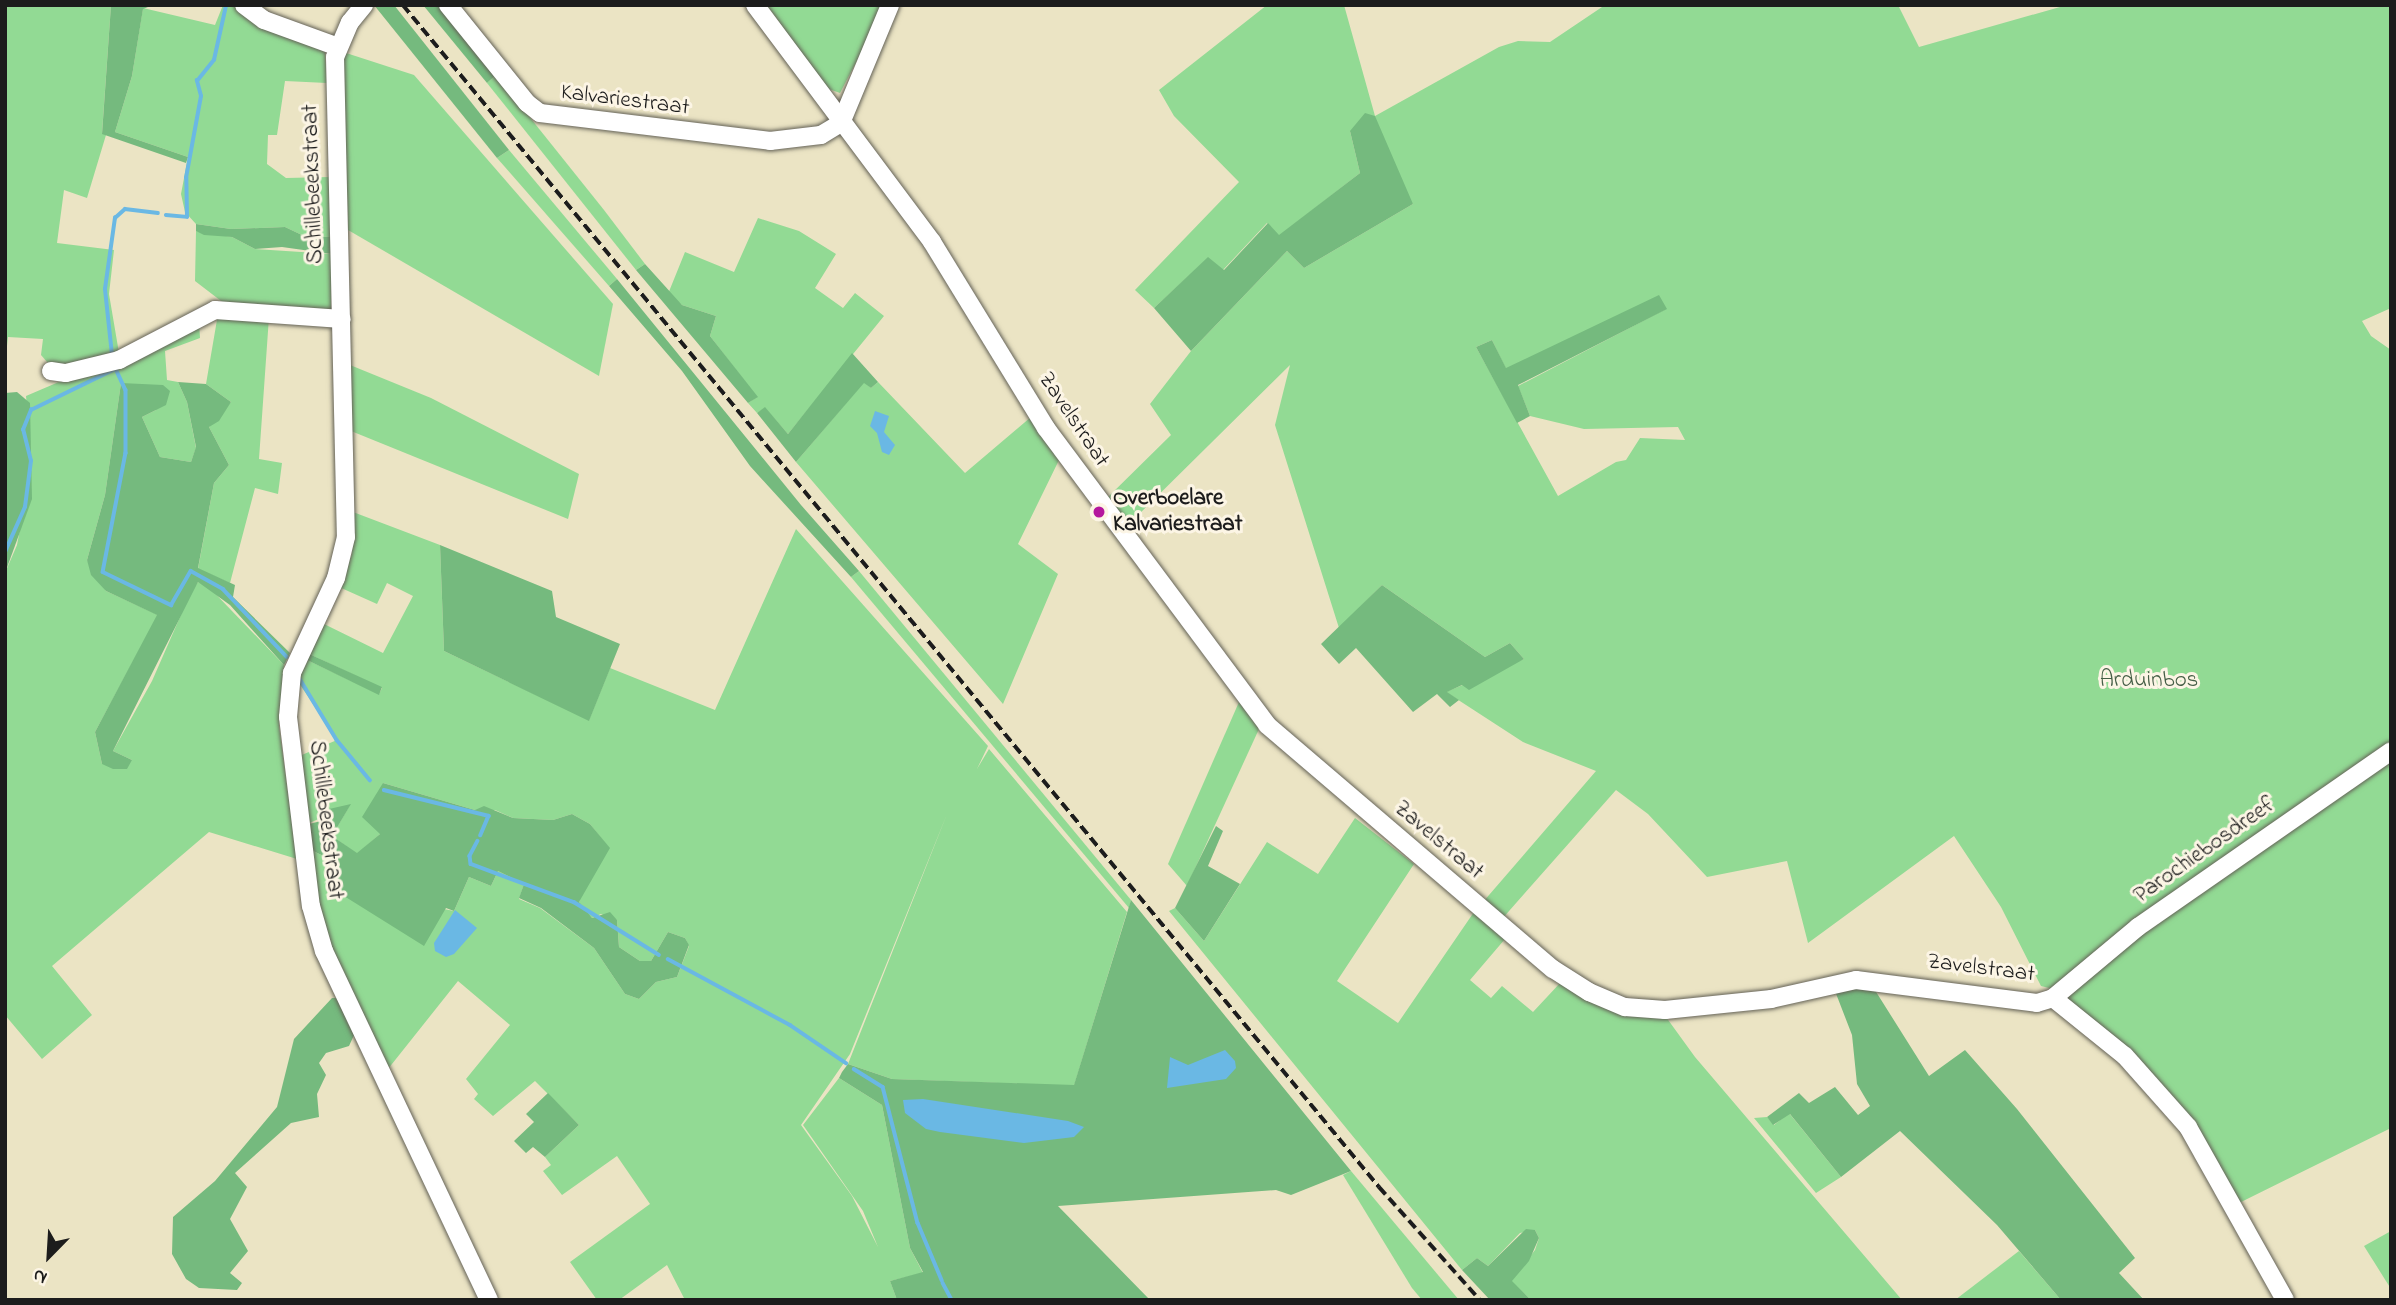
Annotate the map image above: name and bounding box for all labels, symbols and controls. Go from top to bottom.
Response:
street label: Kalvariestraat [559,79,691,123]
street label: Schillebeekstraat [297,104,331,264]
street label: Zavelstraat [1031,367,1115,473]
place label: Overboelare Kalvariestraat [1113,485,1242,539]
marker: Overboelare Kalvariestraat [1091,504,1107,520]
park label: Arduinbos [2100,667,2198,695]
street label: Schillebeekstraat [302,739,348,901]
street label: Parochiebosdreef [2129,792,2281,910]
street label: Zavelstraat [1388,796,1488,886]
street label: Zavelstraat [1926,949,2036,989]
north arrow [14,1221,84,1291]
text: N [29,1261,52,1291]

